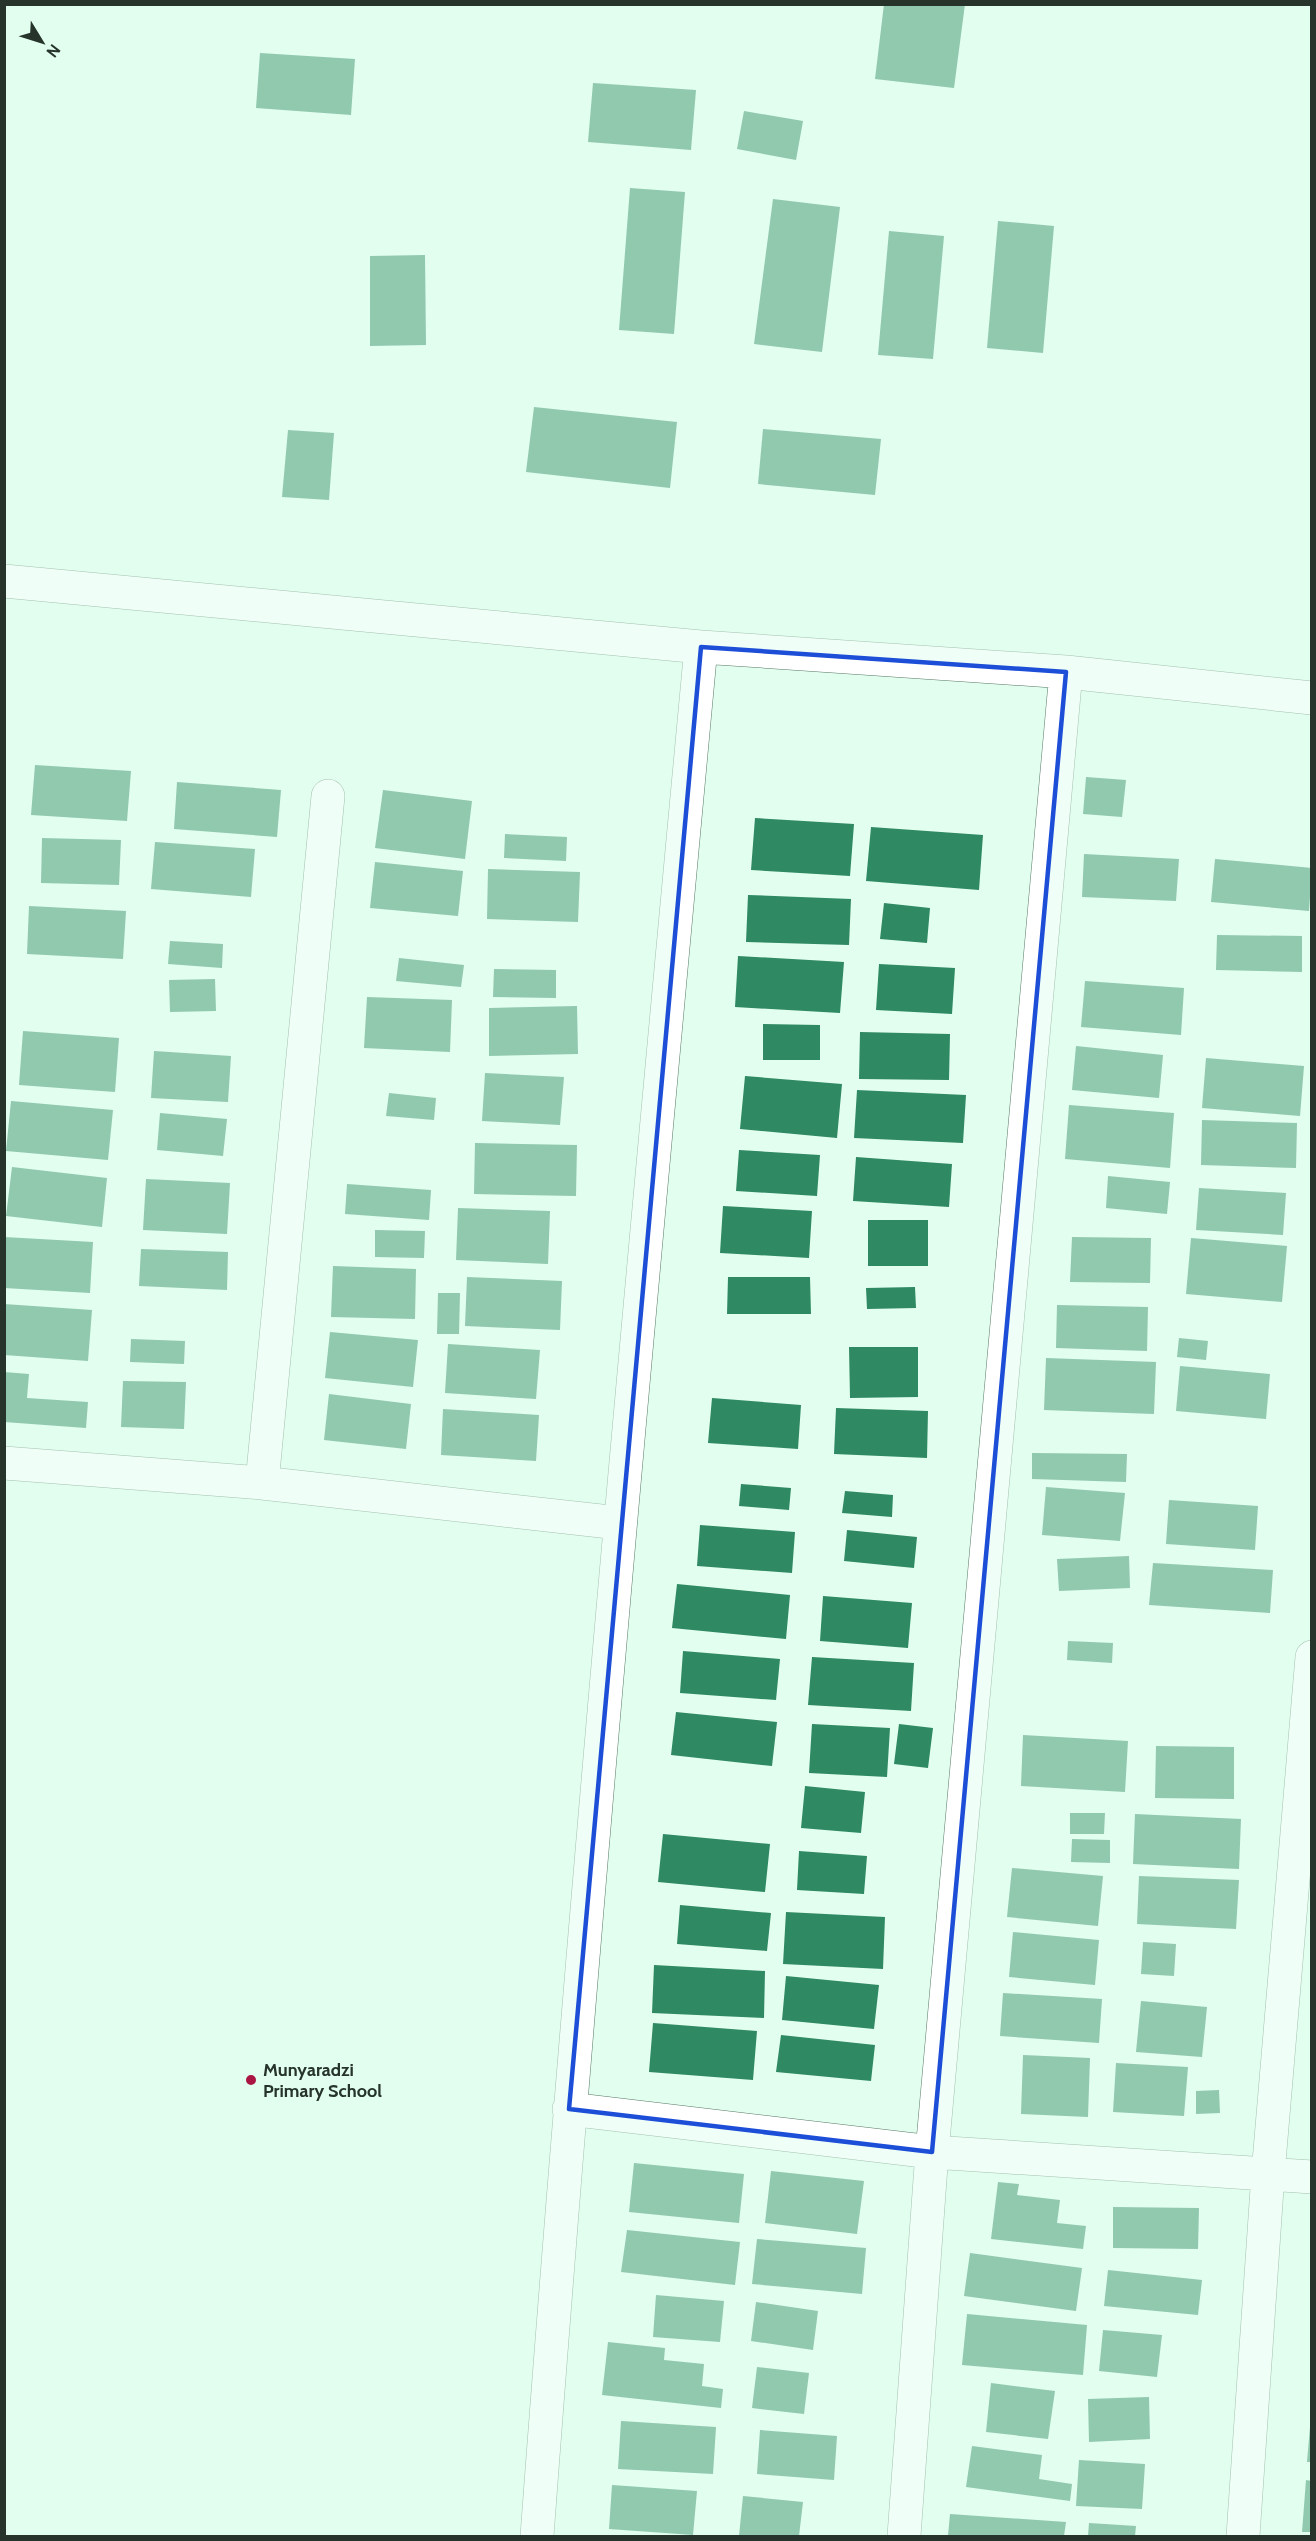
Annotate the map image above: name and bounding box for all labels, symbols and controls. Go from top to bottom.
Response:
north arrow [12,12,72,72]
text: N [42,41,64,61]
place label: Munyaradzi Primary School [263,2059,382,2102]
marker: Munyaradzi Primary School [244,2073,258,2087]

